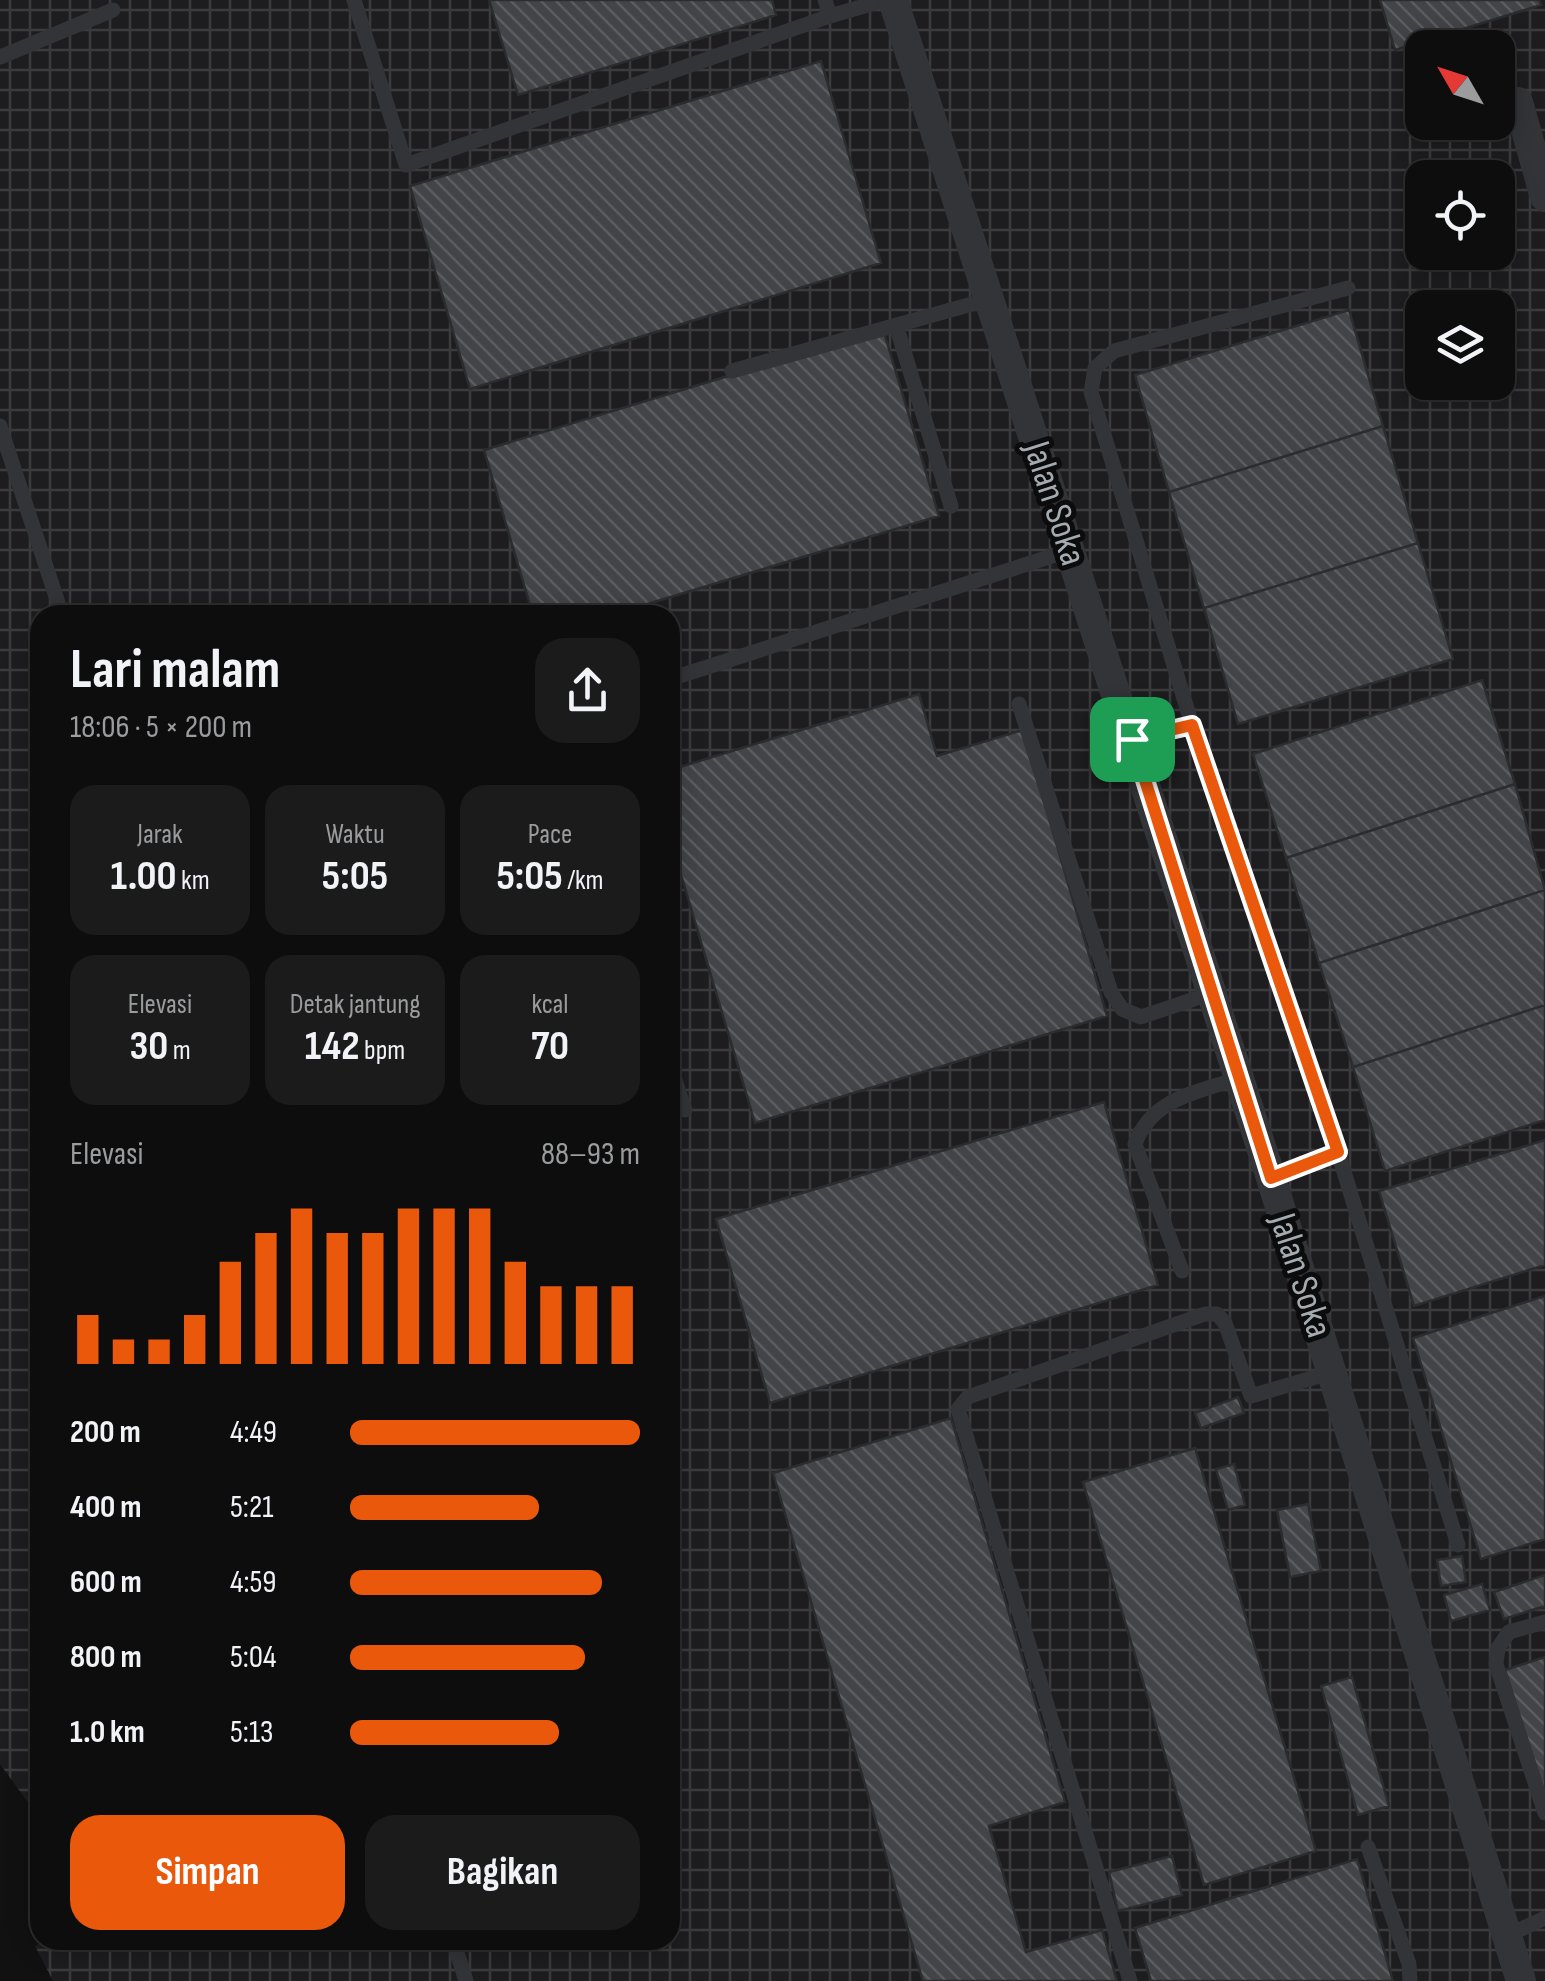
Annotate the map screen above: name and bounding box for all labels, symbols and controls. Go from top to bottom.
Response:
north arrow [1405,30,1515,140]
map controls [1405,30,1515,400]
button: locate [1405,160,1515,270]
button: layers [1405,290,1515,400]
street label: Jalan Soka [1013,435,1096,571]
text: Lari malam [70,637,280,704]
button: share [535,638,640,743]
pin [1090,697,1175,782]
text: 18:06 · 5 × 200 m [70,708,252,747]
icon: arrive [1105,712,1160,767]
text: Jarak [137,818,183,851]
text: Waktu [325,818,385,851]
text: Pace [528,818,572,851]
text: 1.00 [110,851,176,902]
text: 5:05 [322,851,388,902]
text: 5:05 [496,851,563,902]
text: km [176,864,210,897]
text: /km [563,864,604,897]
text: Elevasi [128,988,192,1021]
text: Detak jantung [290,988,420,1021]
text: kcal [531,988,569,1021]
text: 30 [129,1021,168,1072]
text: 142 [305,1021,360,1072]
text: 70 [531,1021,569,1072]
text: m [168,1034,191,1067]
text: bpm [360,1034,405,1067]
text: Elevasi [70,1135,143,1174]
text: 88–93 m [541,1135,640,1174]
street label: Jalan Soka [1259,1207,1342,1343]
text: 200 m [70,1413,141,1452]
text: 4:49 [230,1413,277,1452]
text: 400 m [70,1488,142,1527]
text: 5:21 [230,1488,273,1527]
text: 600 m [70,1563,142,1602]
text: 4:59 [230,1563,276,1602]
text: 800 m [70,1638,142,1677]
text: 5:04 [230,1638,277,1677]
text: 1.0 km [70,1713,145,1752]
text: 5:13 [230,1713,274,1752]
button: Simpan [70,1815,345,1930]
button: Bagikan [365,1815,640,1930]

